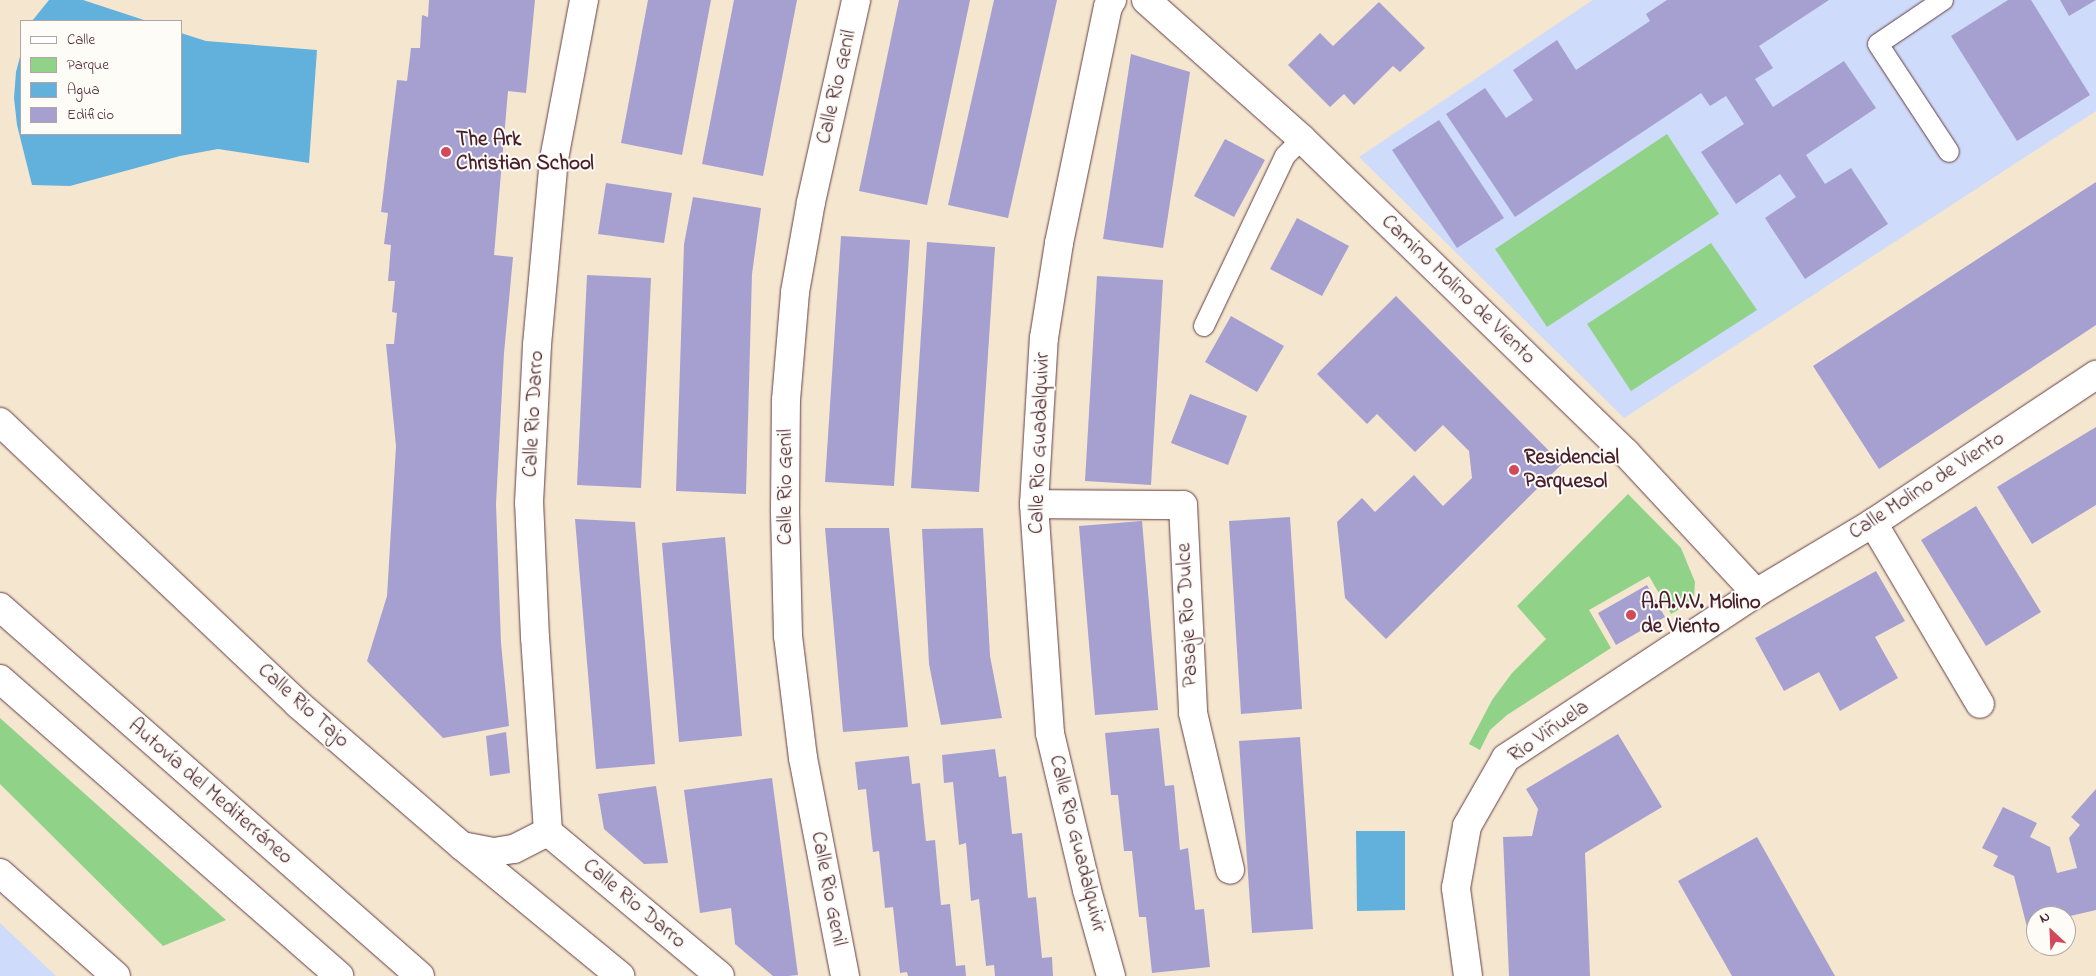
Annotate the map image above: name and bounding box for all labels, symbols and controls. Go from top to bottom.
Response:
legend [20,20,182,135]
street label: Calle Rio Genil [812,27,862,147]
text: Calle [67,29,95,51]
text: Parque [67,54,109,76]
text: Agua [67,79,100,101]
text: Edificio [67,104,114,126]
place label: The Ark Christian School [456,127,594,177]
marker: The Ark Christian School [440,146,452,158]
street label: Camino Molino de Viento [1375,210,1541,370]
street label: Calle Rio Darro [518,350,550,478]
street label: Calle Rio Guadalquivir [1024,352,1056,534]
street label: Calle Molino de Viento [1845,426,2009,546]
street label: Calle Rio Genil [773,429,799,545]
place label: Residencial Parquesol [1524,445,1619,495]
marker: Residencial Parquesol [1508,464,1520,476]
street label: Pasaje Rio Dulce [1172,542,1204,688]
place label: A.A.V.V. Molino de Viento [1641,590,1761,640]
marker: A.A.V.V. Molino de Viento [1625,609,1637,621]
street label: Calle Rio Tajo [252,658,354,754]
street label: Rio Viñuela [1504,695,1594,769]
street label: Autovía del Mediterráneo [123,714,297,870]
street label: Calle Rio Guadalquivir [1043,753,1111,935]
street label: Calle Rio Genil [805,829,851,949]
street label: Calle Rio Darro [577,854,691,954]
north arrow [2026,906,2076,956]
text: N [2036,906,2054,929]

